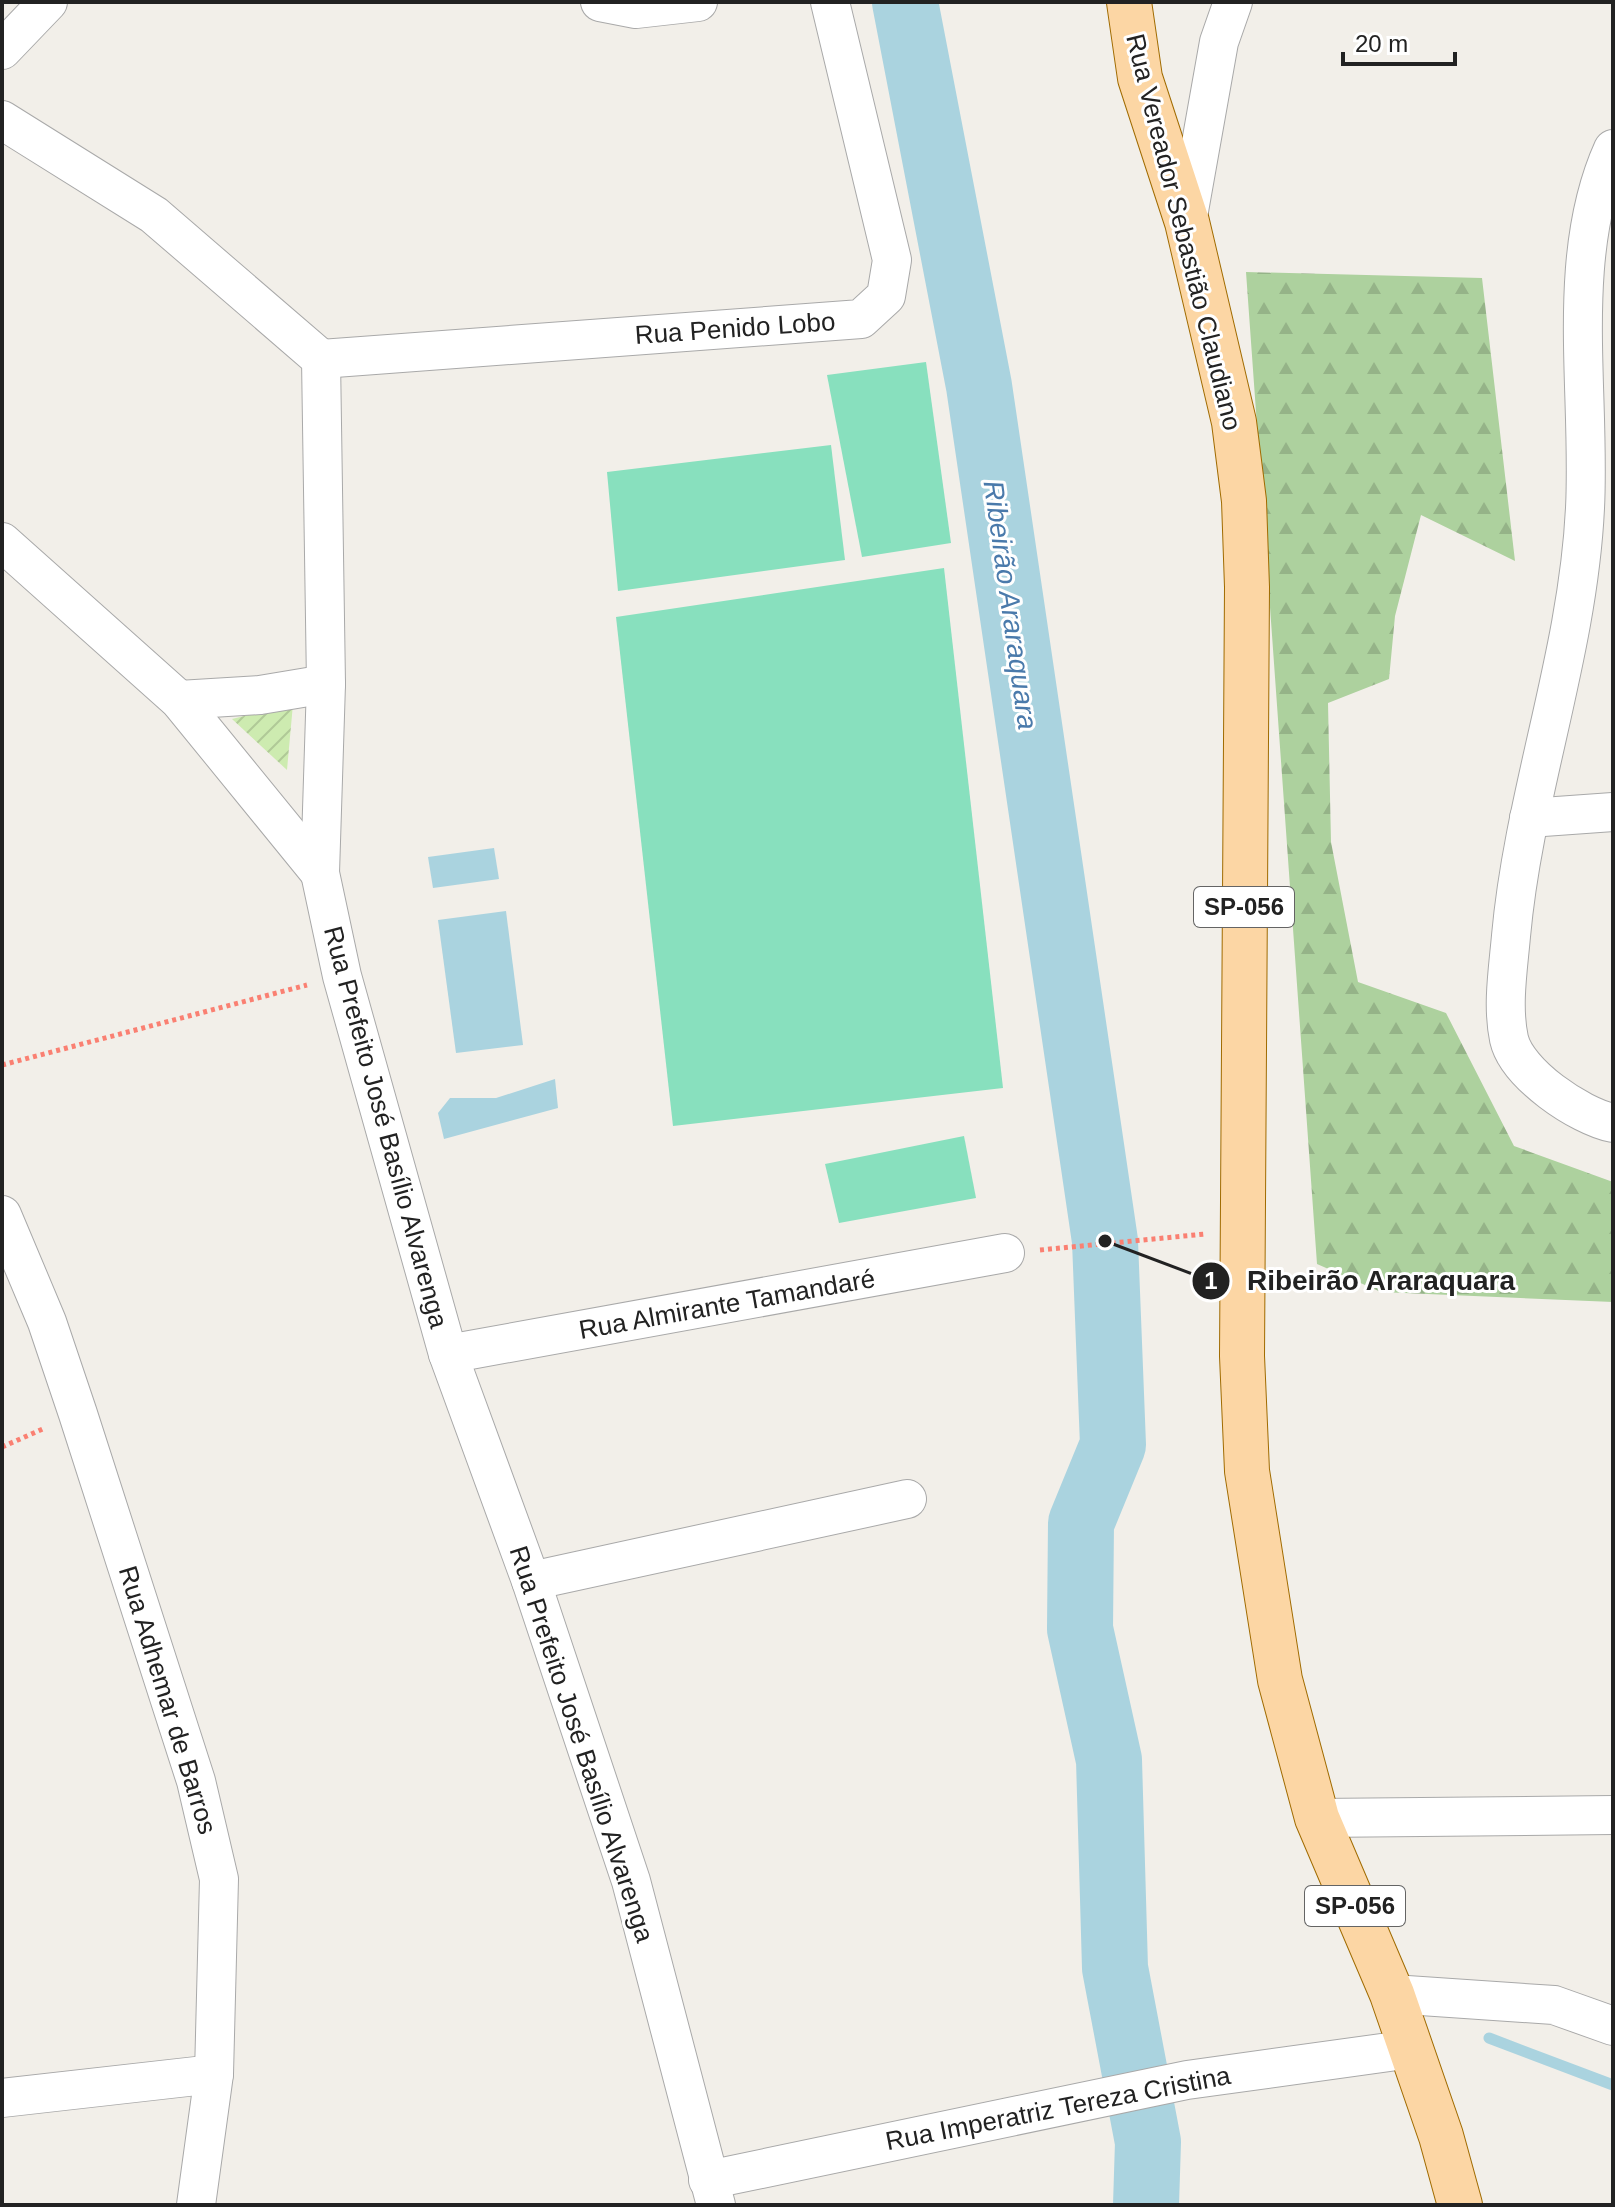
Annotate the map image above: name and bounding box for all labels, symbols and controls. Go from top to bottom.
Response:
scale bar [1343,16,1455,66]
text: 20 m [1355,30,1408,57]
street label: Rua Vereador Sebastião Claudiano [1120,31,1248,433]
street label: Rua Penido Lobo [634,306,836,350]
water label: Ribeirão Araraquara [978,479,1043,732]
road number: SP-056 [1194,887,1294,927]
street label: Rua Prefeito José Basílio Alvarenga [318,923,454,1332]
callout: Ribeirão Araraquara [1191,1255,1532,1307]
street label: Rua Almirante Tamandaré [577,1263,877,1345]
text: Ribeirão Araraquara [1247,1265,1516,1296]
text: 1 [1204,1267,1218,1294]
street label: Rua Prefeito José Basílio Alvarenga [504,1542,661,1946]
street label: Rua Adhemar de Barros [113,1562,223,1838]
road number: SP-056 [1305,1886,1405,1926]
street label: Rua Imperatriz Tereza Cristina [883,2060,1233,2156]

